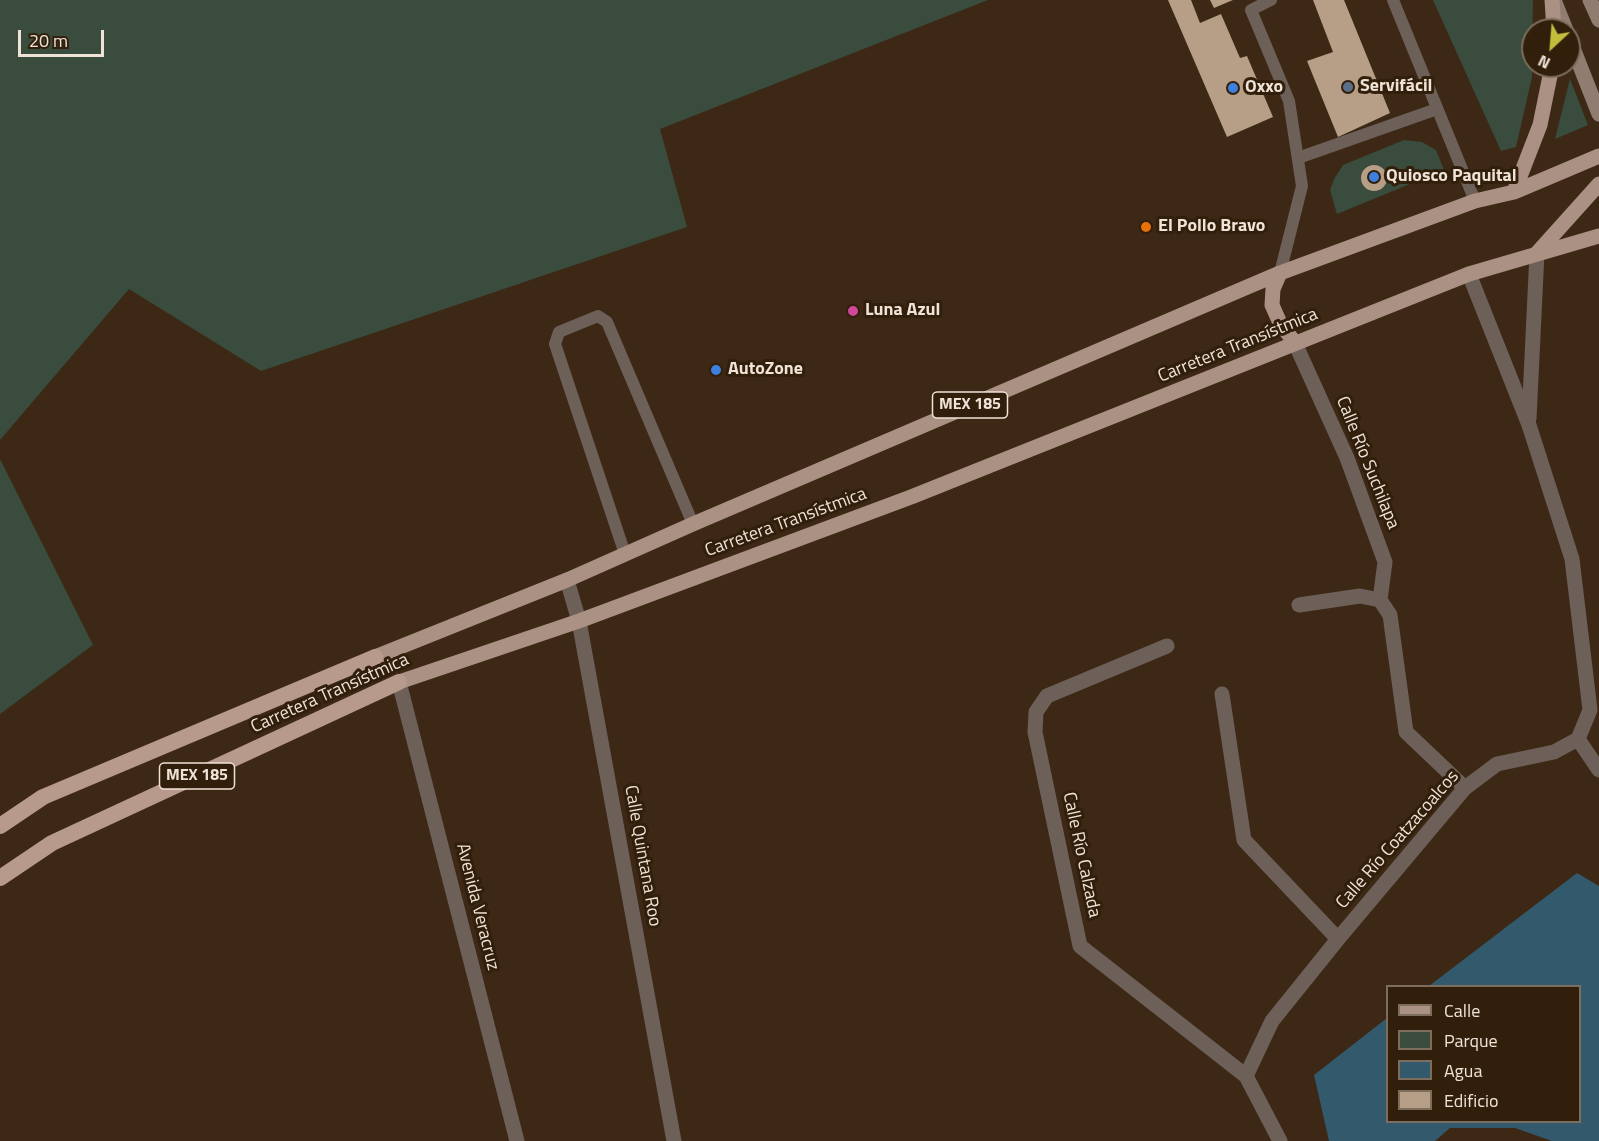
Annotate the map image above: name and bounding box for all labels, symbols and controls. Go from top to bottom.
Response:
scale bar [21,18,106,56]
north arrow [1521,18,1581,78]
text: 20 m [29,27,68,54]
text: N [1534,49,1554,76]
place label: Servifácil [1360,76,1432,98]
place label: Oxxo [1245,77,1283,99]
marker: Servifácil [1341,80,1355,94]
marker: Oxxo [1226,81,1240,95]
place label: Quiosco Paquital [1386,166,1517,188]
marker: Quiosco Paquital [1367,170,1381,184]
place label: El Pollo Bravo [1158,216,1265,238]
marker: El Pollo Bravo [1139,220,1153,234]
place label: Luna Azul [865,300,940,322]
marker: Luna Azul [846,304,860,318]
street label: Carretera Transístmica [1155,304,1321,388]
place label: AutoZone [728,359,803,381]
marker: AutoZone [709,363,723,377]
road number: MEX 185 [932,392,1008,418]
street label: Calle Río Suchilapa [1331,394,1403,532]
street label: Carretera Transístmica [702,484,870,562]
street label: Carretera Transístmica [248,649,412,739]
road number: MEX 185 [160,763,234,789]
street label: Calle Río Coatzacoalcos [1332,766,1464,914]
street label: Calle Quintana Roo [619,784,665,928]
street label: Calle Río Calzada [1057,790,1105,920]
street label: Avenida Veracruz [451,841,503,973]
legend [1386,985,1581,1123]
text: Calle [1444,997,1480,1024]
text: Parque [1444,1027,1498,1054]
text: Agua [1444,1057,1482,1084]
text: Edificio [1444,1087,1498,1114]

